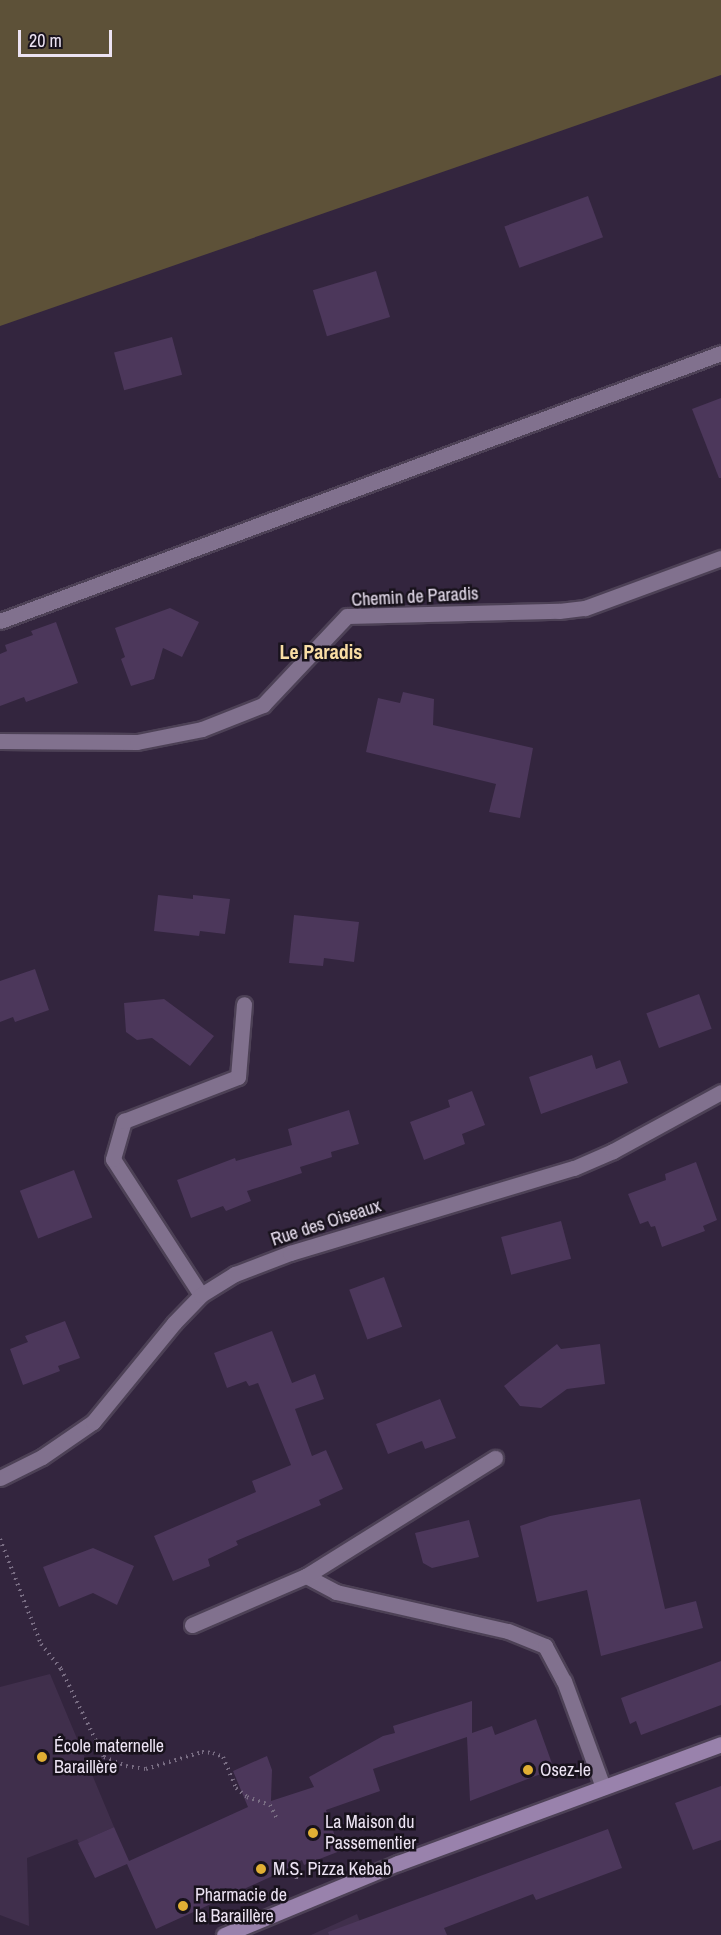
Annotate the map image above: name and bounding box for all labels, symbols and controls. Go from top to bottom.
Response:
scale bar [21,18,116,56]
text: 20 m [29,28,62,53]
street label: Chemin de Paradis [351,583,479,611]
district label: Le Paradis [280,639,362,663]
street label: Rue des Oiseaux [268,1195,384,1251]
place label: École maternelle Baraillère [54,1736,164,1778]
marker: École maternelle Baraillère [35,1750,49,1764]
place label: Osez-le [540,1759,591,1781]
marker: Osez-le [521,1763,535,1777]
place label: La Maison du Passementier [325,1812,416,1854]
marker: La Maison du Passementier [306,1826,320,1840]
place label: M.S. Pizza Kebab [273,1858,391,1880]
marker: M.S. Pizza Kebab [254,1862,268,1876]
place label: Pharmacie de la Baraillère [195,1885,287,1928]
marker: Pharmacie de la Baraillère [176,1899,190,1913]

